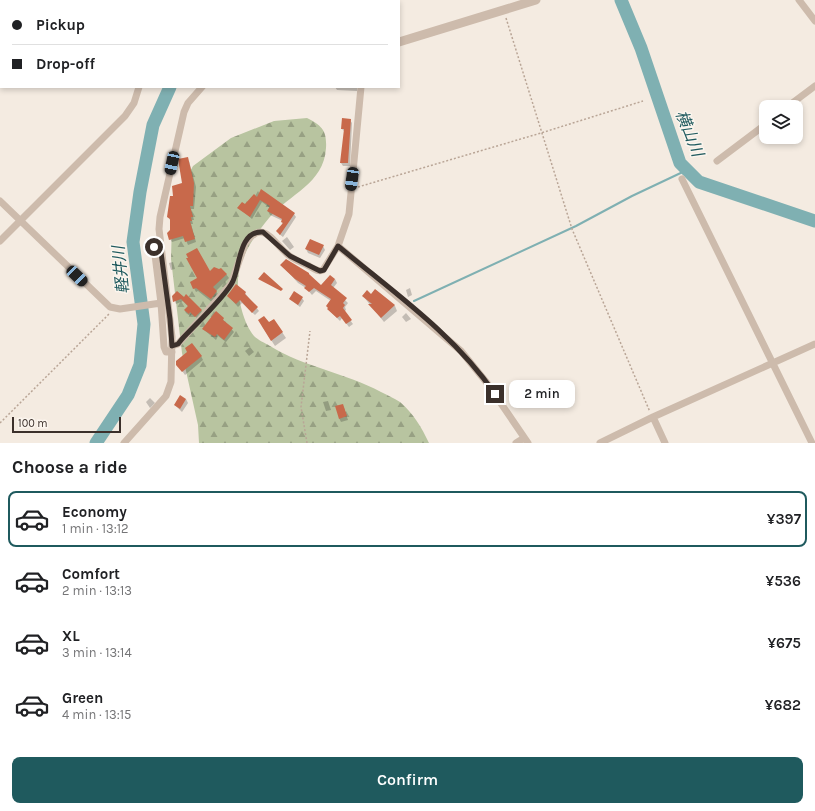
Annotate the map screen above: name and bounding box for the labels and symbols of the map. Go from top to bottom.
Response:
water label: 横山川 [672,107,708,161]
car [164,150,180,176]
car [344,166,360,192]
route start [145,238,163,256]
water label: 軽井川 [108,243,132,295]
car [64,263,90,289]
callout: 2 min [509,380,575,408]
route end [486,385,504,403]
scale bar [12,415,121,434]

